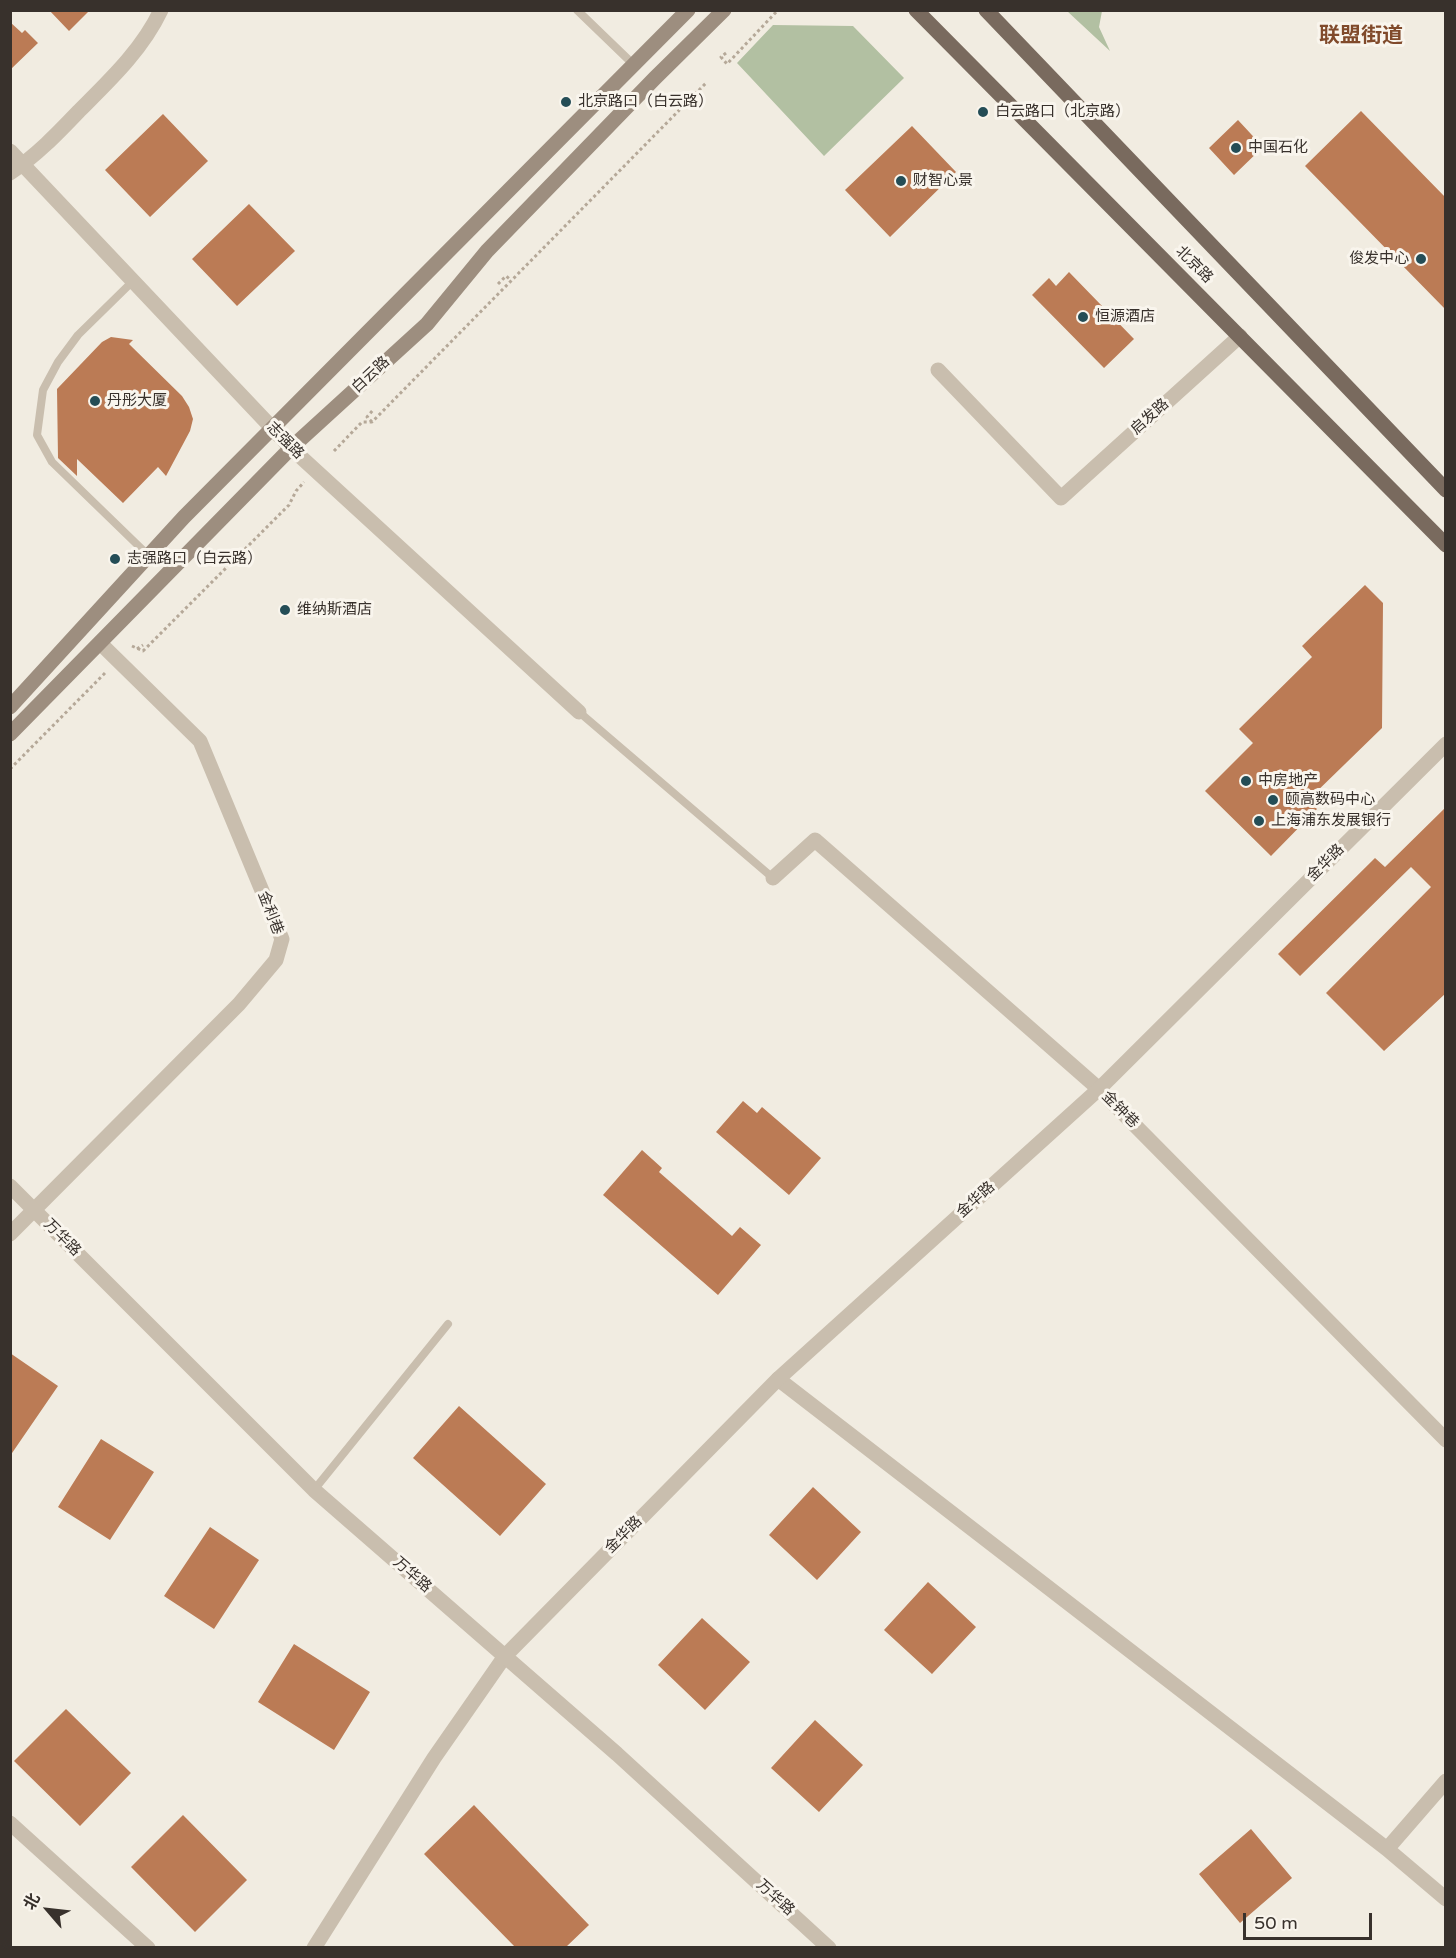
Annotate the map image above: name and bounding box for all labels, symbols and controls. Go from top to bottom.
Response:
district label: 联盟街道 [1319,23,1403,49]
place label: 北京路口（白云路） [578,93,713,111]
marker: 北京路口（白云路） [559,95,573,109]
place label: 白云路口（北京路） [995,103,1130,121]
marker: 白云路口（北京路） [976,105,990,119]
place label: 中国石化 [1248,139,1308,157]
marker: 中国石化 [1229,141,1243,155]
place label: 财智心景 [913,172,973,190]
marker: 财智心景 [894,174,908,188]
street label: 北京路 [1172,243,1216,287]
place label: 俊发中心 [1349,250,1409,268]
marker: 俊发中心 [1414,252,1428,266]
place label: 恒源酒店 [1095,308,1155,326]
marker: 恒源酒店 [1076,310,1090,324]
street label: 白云路 [348,353,394,397]
place label: 丹彤大厦 [107,392,167,410]
marker: 丹彤大厦 [88,394,102,408]
street label: 启发路 [1127,395,1173,439]
street label: 志强路 [263,419,307,463]
place label: 志强路口（白云路） [127,550,262,568]
marker: 志强路口（白云路） [108,552,122,566]
place label: 维纳斯酒店 [297,601,372,619]
marker: 维纳斯酒店 [278,603,292,617]
place label: 中房地产 [1258,772,1318,790]
marker: 中房地产 [1239,774,1253,788]
place label: 颐高数码中心 [1285,791,1375,809]
marker: 颐高数码中心 [1266,793,1280,807]
place label: 上海浦东发展银行 [1271,812,1391,830]
marker: 上海浦东发展银行 [1252,814,1266,828]
street label: 金华路 [1304,841,1348,885]
street label: 金利巷 [254,889,286,937]
street label: 金钟巷 [1098,1088,1142,1132]
street label: 金华路 [953,1178,999,1222]
street label: 万华路 [40,1216,84,1260]
street label: 金华路 [602,1513,646,1557]
street label: 万华路 [389,1553,435,1597]
street label: 万华路 [752,1876,798,1920]
north arrow [18,1880,78,1940]
text: 北 [20,1890,45,1913]
scale bar [1246,1901,1375,1939]
text: 50 m [1254,1912,1298,1934]

